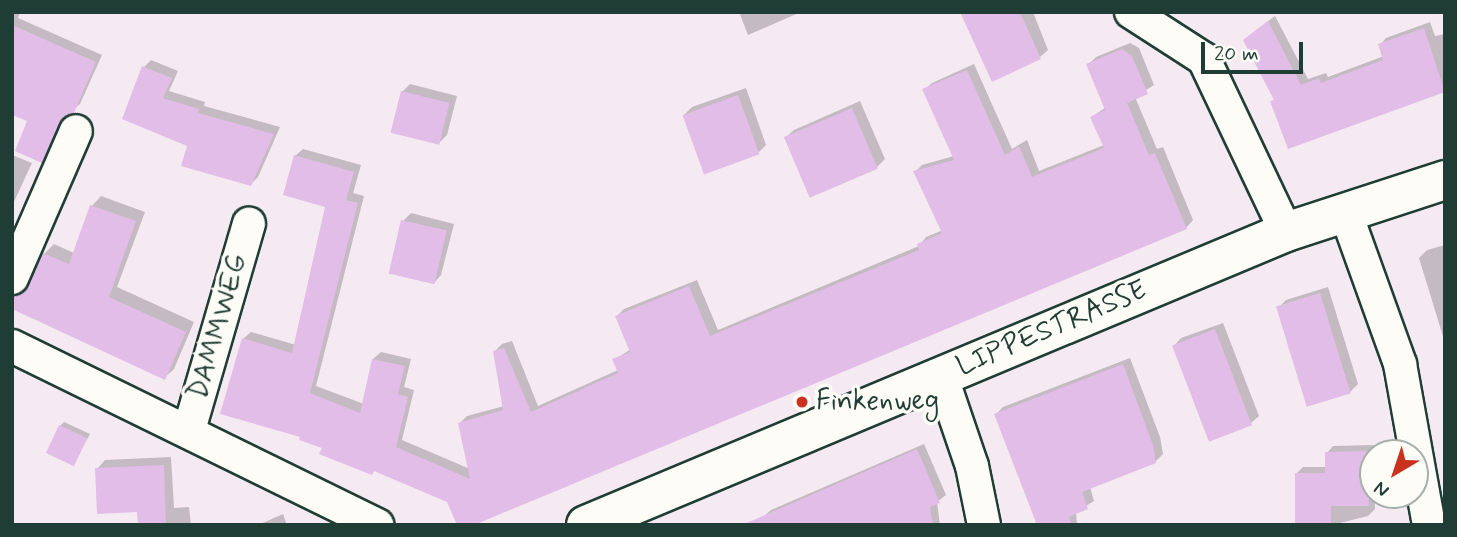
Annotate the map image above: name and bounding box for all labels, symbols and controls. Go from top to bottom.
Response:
scale bar [1205,28,1306,72]
text: 20 m [1214,40,1259,68]
street label: DAMMWEG [182,250,256,404]
street label: LIPPESTRASSE [952,274,1152,384]
place label: Finkenweg [816,385,939,419]
marker: Finkenweg [794,394,810,410]
north arrow [1359,439,1429,509]
text: N [1369,475,1395,503]

